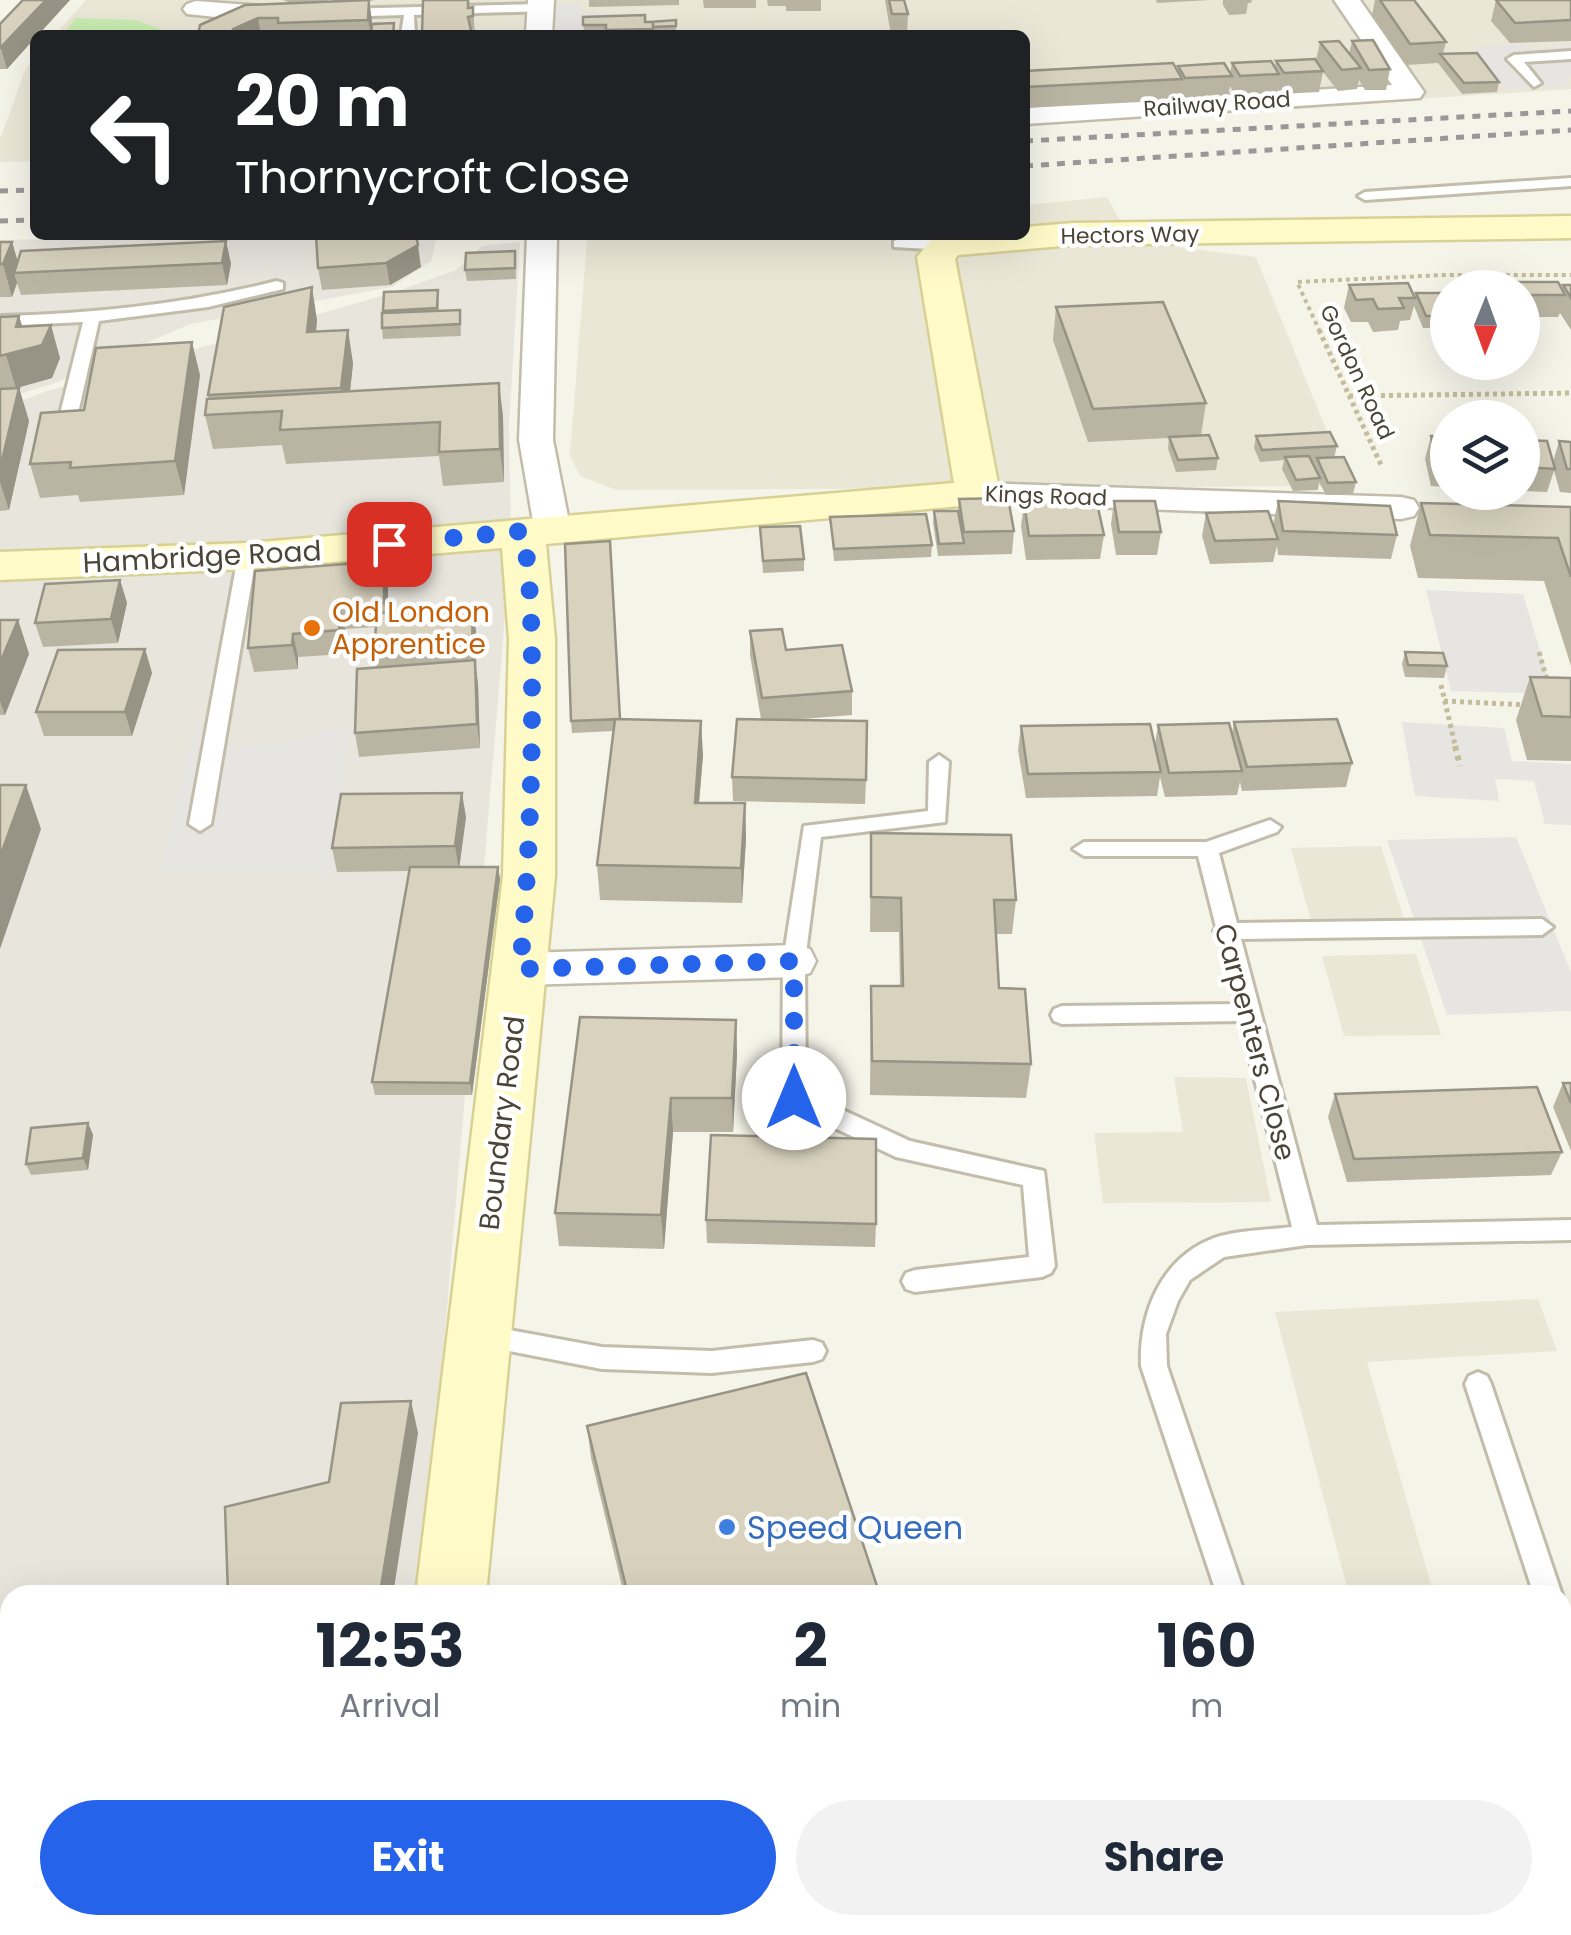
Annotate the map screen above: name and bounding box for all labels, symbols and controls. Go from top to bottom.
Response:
text: 20 m [235,52,410,151]
icon: left [70,70,200,200]
street label: Railway Road [1142,83,1292,125]
text: Thornycroft Close [235,146,630,209]
street label: Hectors Way [1060,218,1200,252]
north arrow [1430,270,1540,380]
map controls [1430,270,1540,510]
street label: Gordon Road [1312,300,1402,444]
button: layers [1430,400,1540,510]
street label: Kings Road [984,478,1108,514]
pin [347,502,432,587]
icon: arrive [362,517,417,572]
street label: Hambridge Road [82,531,322,583]
place label: Old London Apprentice [332,593,490,664]
marker: Old London Apprentice [301,617,323,639]
street label: Carpenters Close [1205,919,1305,1165]
street label: Boundary Road [470,1014,534,1232]
position arrow [742,1046,846,1150]
place label: Speed Queen [747,1505,963,1550]
marker: Speed Queen [716,1516,738,1538]
text: 12:53 [315,1604,465,1688]
text: 2 [793,1604,828,1688]
text: 160 [1157,1604,1257,1688]
text: Arrival [340,1683,440,1728]
text: min [780,1683,841,1728]
text: m [1190,1683,1223,1728]
button: Exit [40,1800,776,1915]
button: Share [796,1800,1532,1915]

